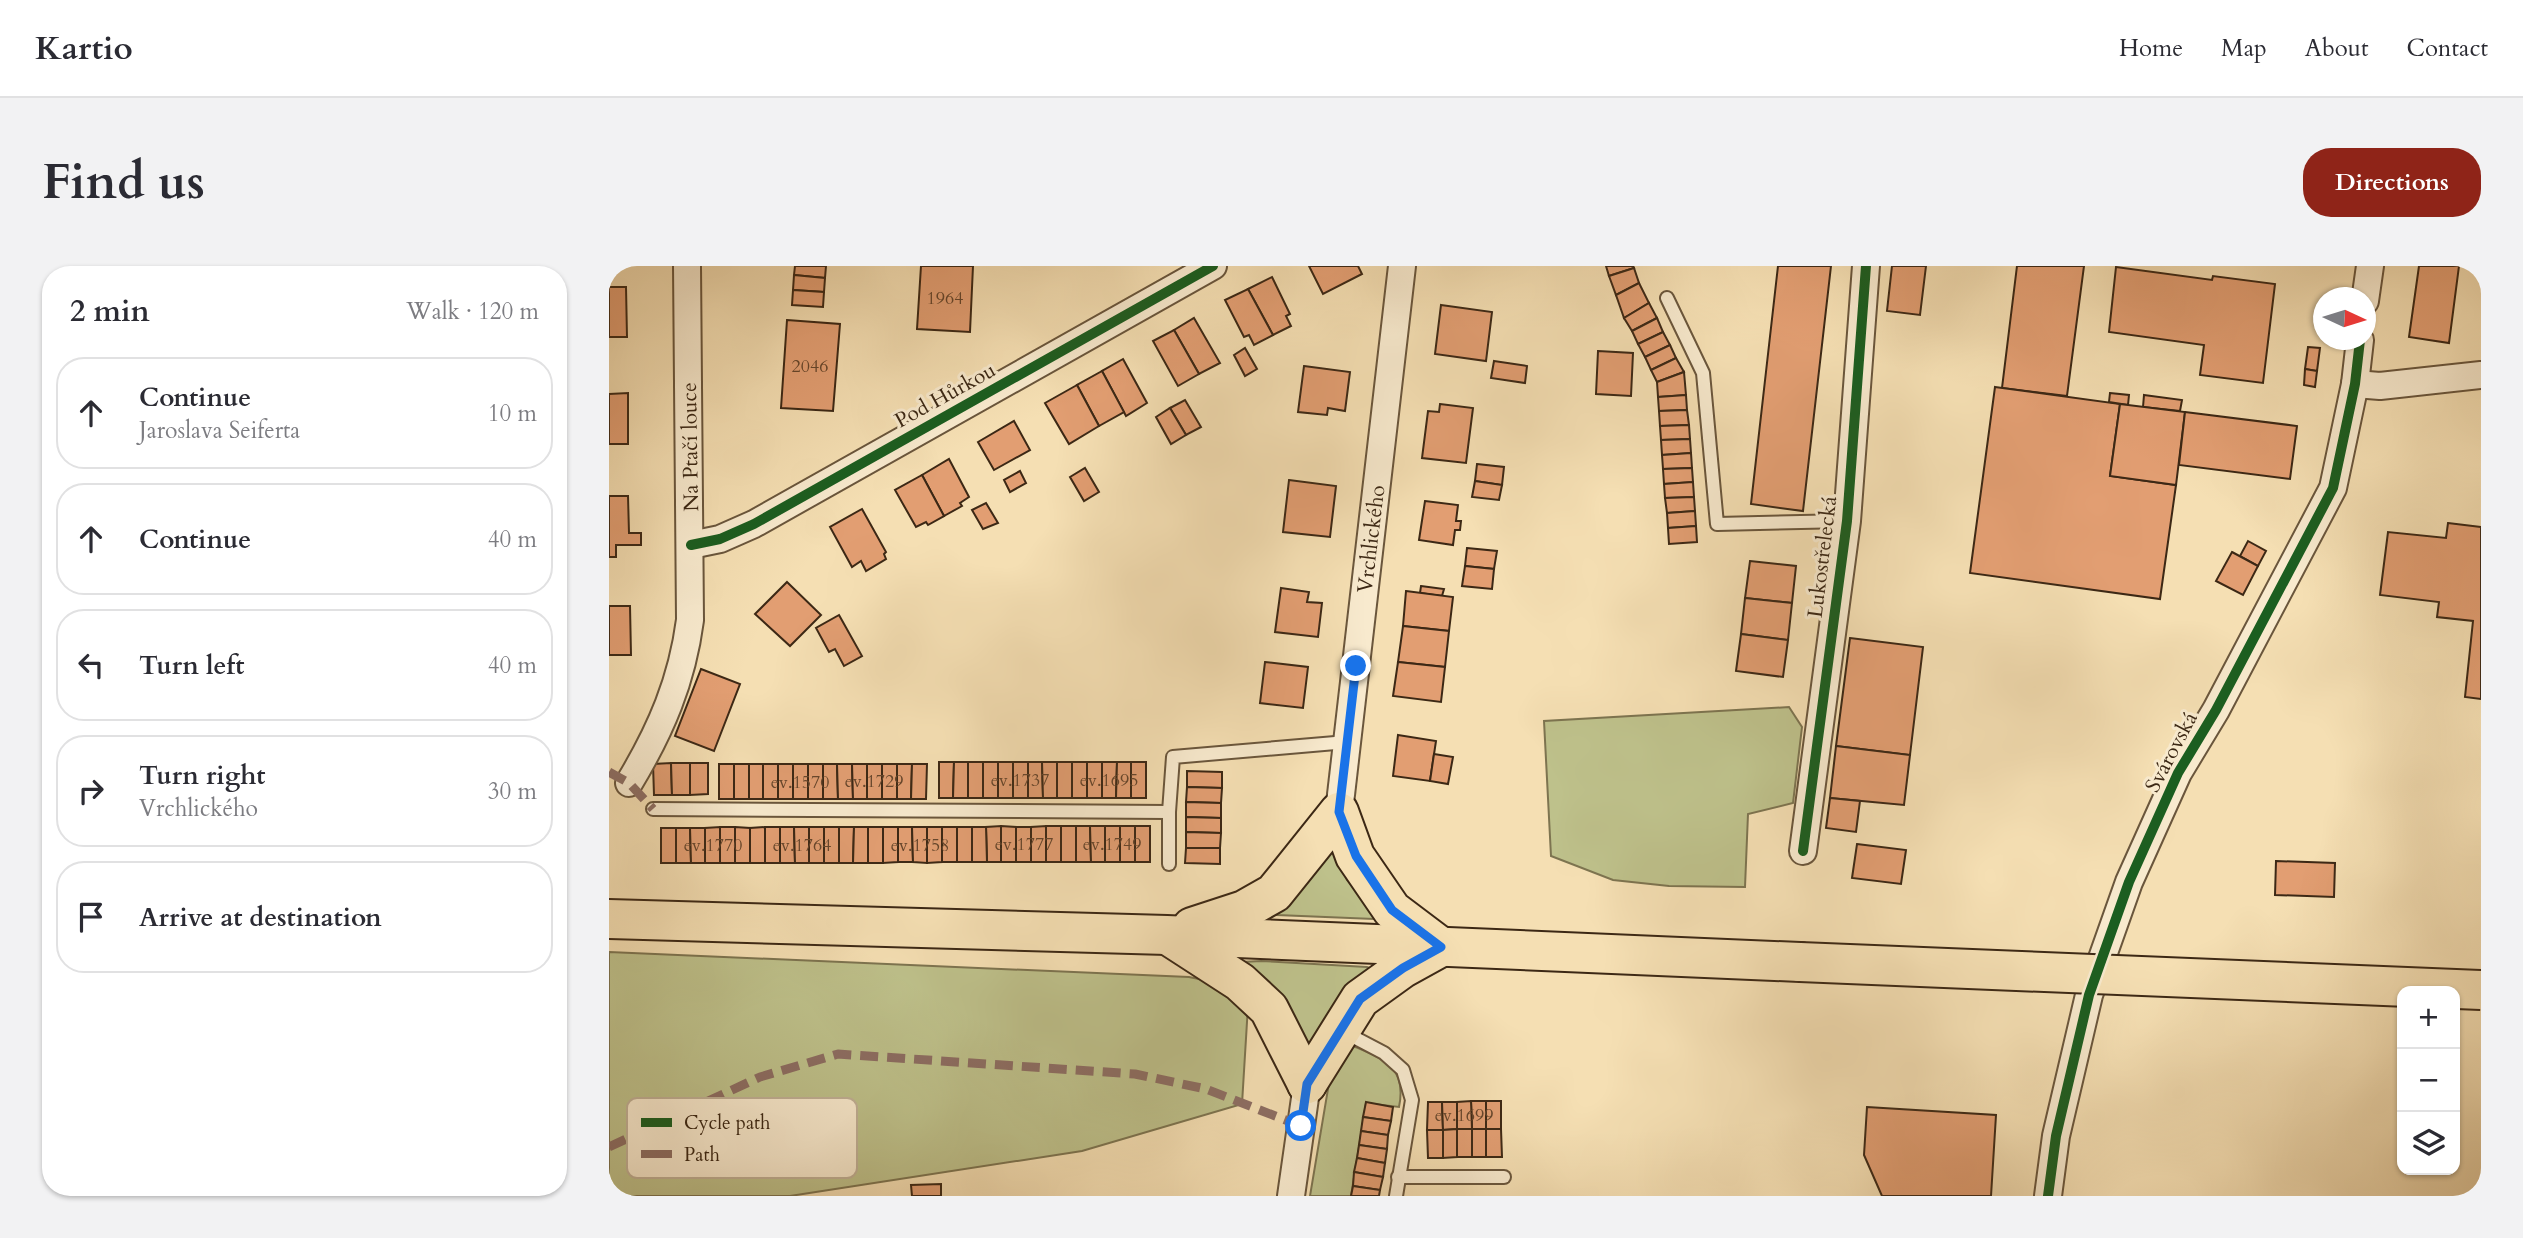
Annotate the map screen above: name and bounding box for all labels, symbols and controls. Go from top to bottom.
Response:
text: Kartio [35,26,133,71]
text: Home [2119,32,2183,65]
text: Map [2221,32,2267,65]
text: About [2305,32,2369,65]
text: Contact [2407,32,2488,65]
button: Directions [2303,148,2481,217]
text: Find us [42,149,205,216]
house number: 1964 [927,286,963,311]
north arrow [2313,287,2376,350]
text: 2 min [70,291,150,332]
text: Walk · 120 m [406,296,539,327]
house number: 2046 [792,354,828,379]
street label: Pod Hůrkou [889,356,1001,435]
text: Continue [139,380,251,415]
street label: Na Ptačí louce [675,382,706,512]
icon: ahead [72,394,110,432]
text: 10 m [488,398,537,429]
text: Jaroslava Seiferta [139,415,300,446]
street label: Vrchlického [1350,483,1393,595]
street label: Lukostřelecká [1801,495,1844,620]
icon: ahead [72,520,110,558]
text: Continue [139,522,251,557]
text: 40 m [488,524,537,555]
icon: left [72,646,110,684]
text: Turn left [139,648,244,683]
text: 40 m [488,650,537,681]
route end [1340,650,1371,681]
street label: Svárovská [2138,707,2205,798]
text: Turn right [139,758,266,793]
house number: ev.1737 [991,768,1049,793]
house number: ev.1695 [1080,768,1138,793]
house number: ev.1729 [845,769,903,794]
house number: ev.1570 [771,770,829,795]
icon: right [72,772,110,810]
text: 30 m [488,776,537,807]
text: Vrchlického [139,793,258,824]
house number: ev.1777 [995,832,1053,857]
house number: ev.1749 [1083,832,1141,857]
house number: ev.1770 [684,833,742,858]
house number: ev.1764 [773,833,831,858]
house number: ev.1758 [891,833,949,858]
icon: arrive [72,898,110,936]
text: Arrive at destination [139,900,382,935]
map controls [2397,986,2460,1175]
button: + [2397,986,2460,1049]
button: − [2397,1049,2460,1112]
legend [627,1098,857,1178]
house number: ev.1699 [1435,1103,1493,1128]
text: Cycle path [684,1110,771,1136]
route start [1285,1110,1316,1141]
button: layers [2397,1112,2460,1175]
text: Path [684,1142,720,1168]

